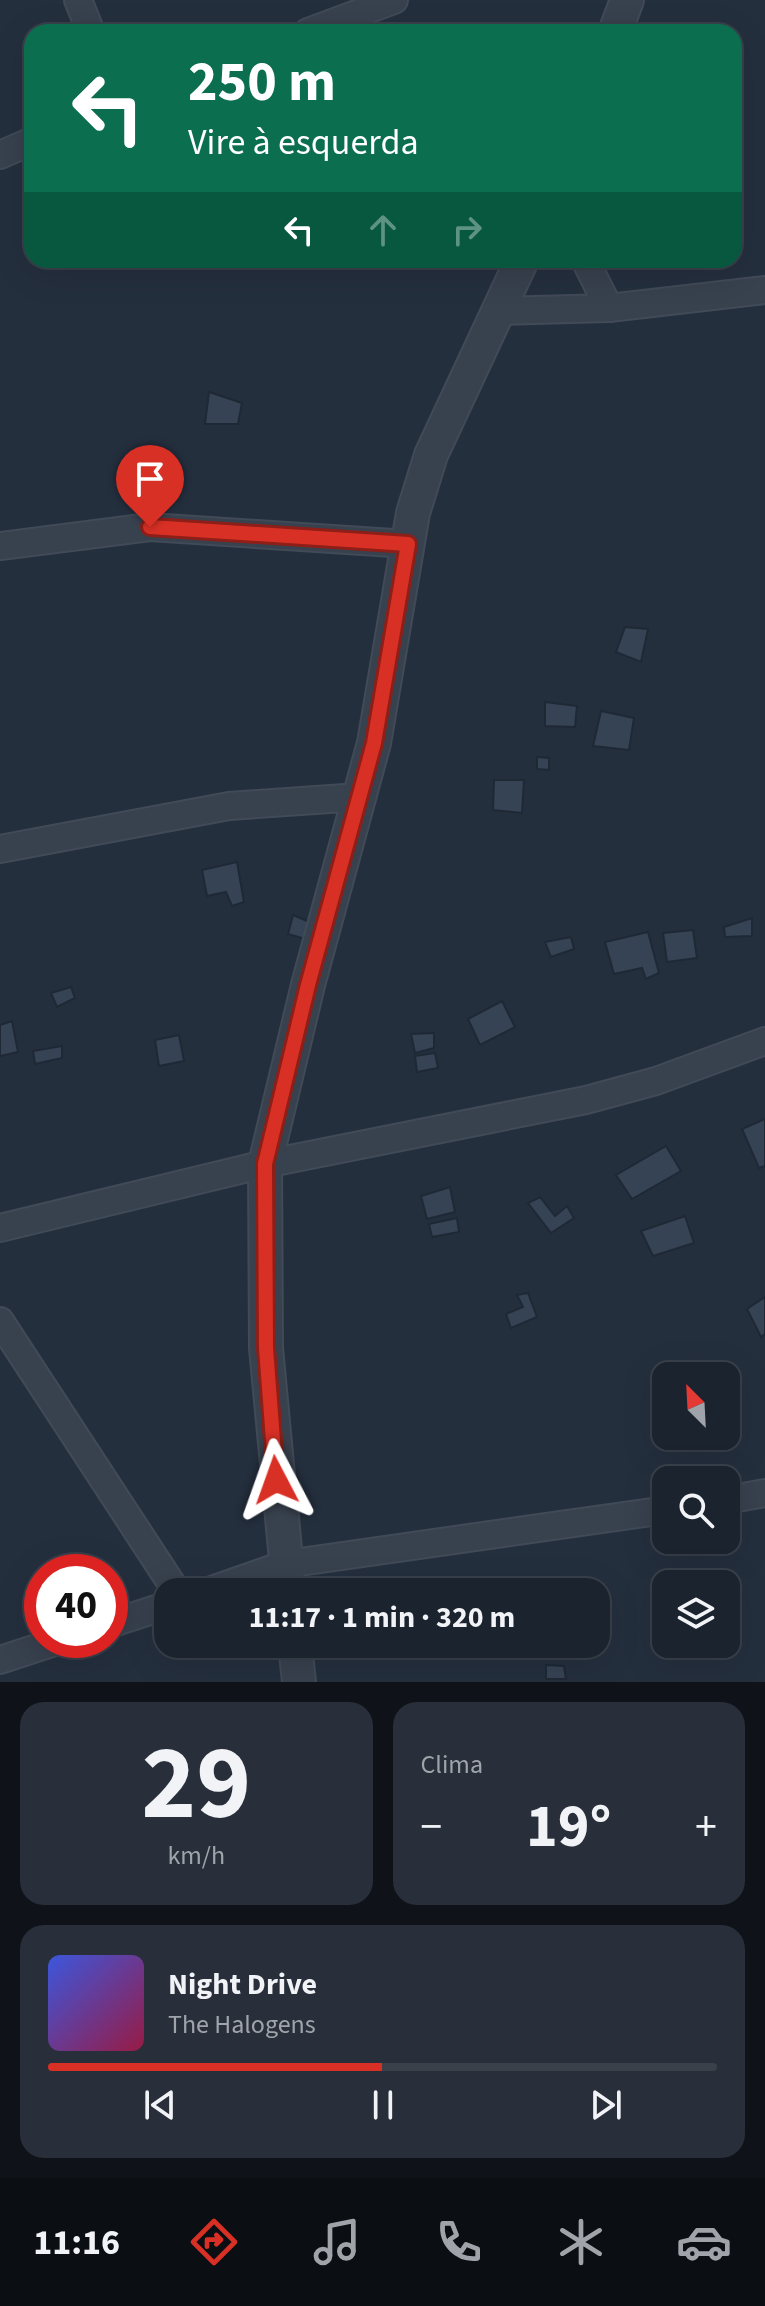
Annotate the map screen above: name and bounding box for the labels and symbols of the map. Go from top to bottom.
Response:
pin [116,445,184,527]
north arrow [652,1362,740,1450]
position arrow [234,1438,318,1522]
speed limit sign: 40 [24,1554,128,1658]

